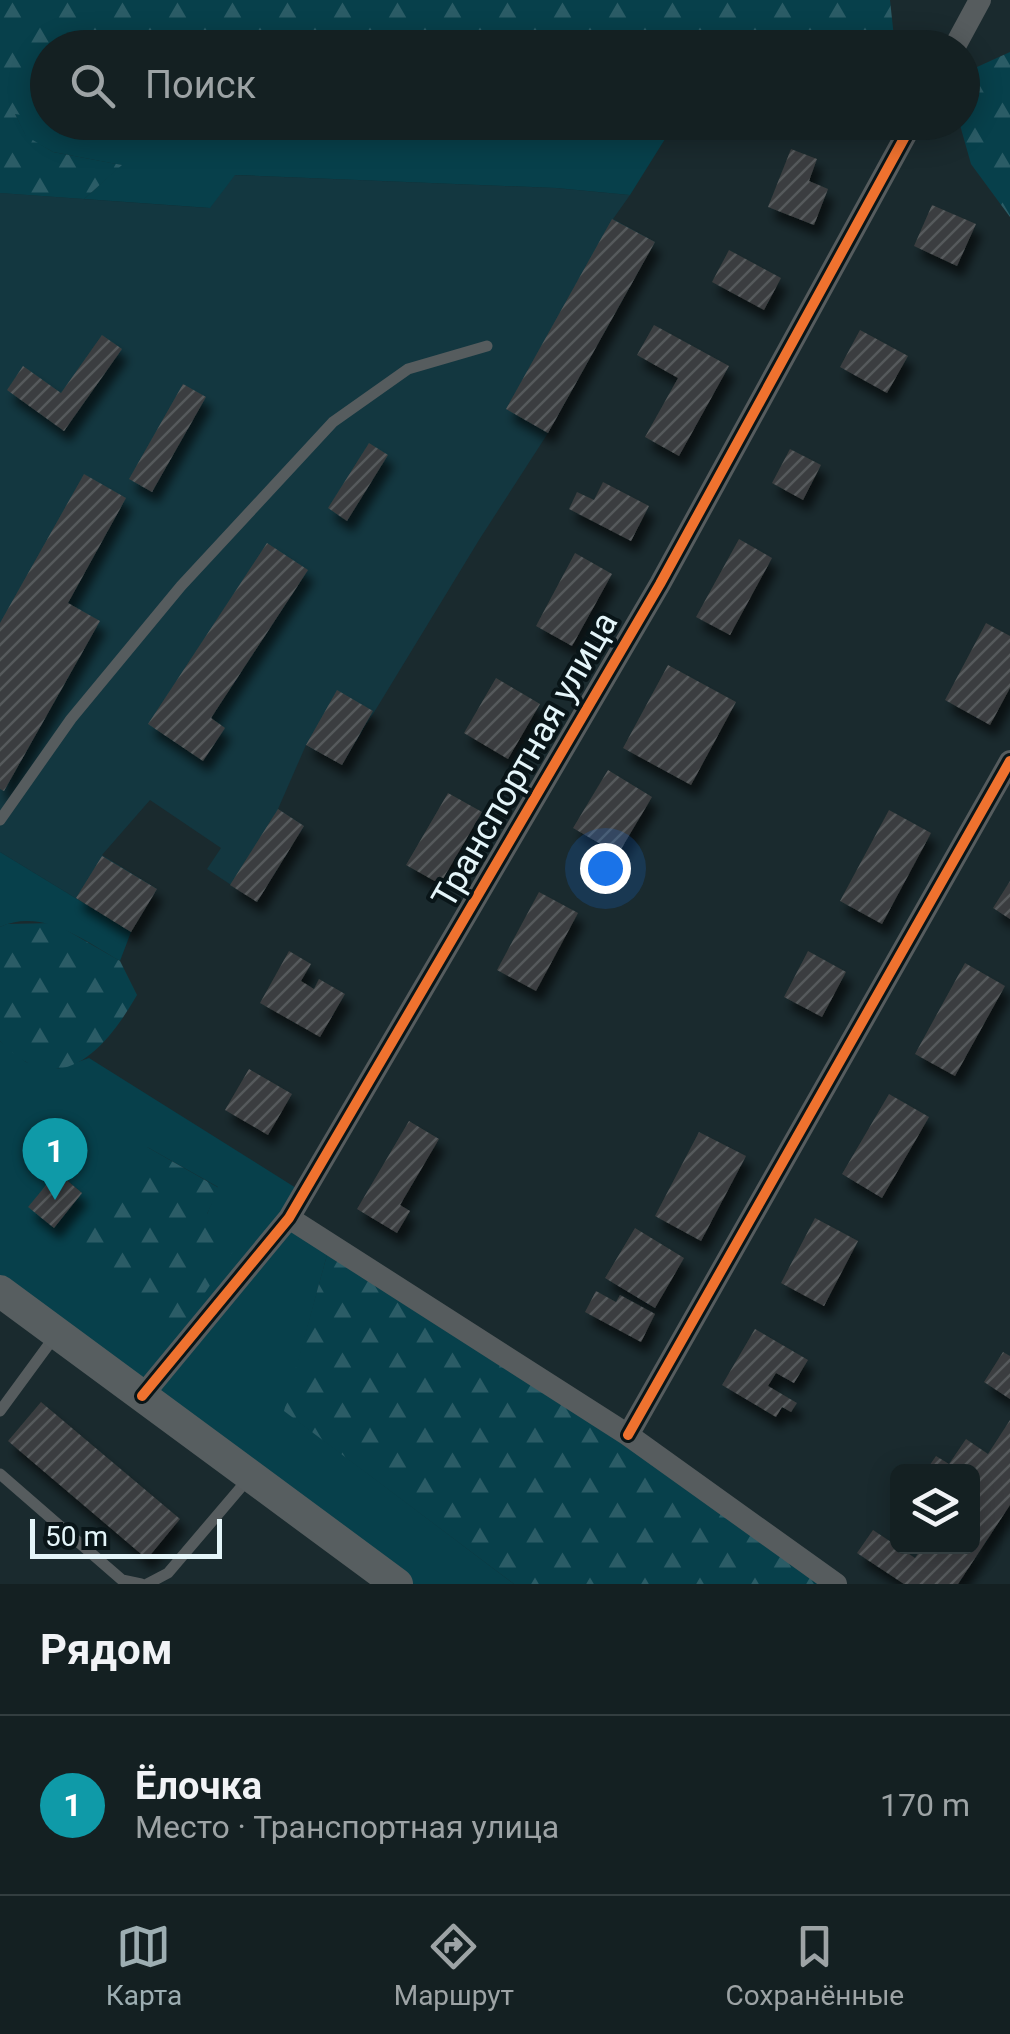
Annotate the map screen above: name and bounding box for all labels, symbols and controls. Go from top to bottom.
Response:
search box [30,30,980,140]
icon: search [65,58,120,113]
text: Поиск [145,63,256,107]
street label: Транспортная улица [424,605,626,915]
your location [580,843,631,894]
pin: 1 [22,1118,88,1200]
map controls [890,1464,980,1554]
button: layers [890,1464,980,1554]
scale bar [30,1514,222,1558]
text: 50 m [45,1520,108,1553]
text: Рядом [40,1625,173,1674]
text: Ёлочка [135,1764,262,1808]
text: 1 [63,1786,82,1824]
text: 170 m [880,1786,970,1824]
text: Место · Транспортная улица [135,1808,559,1846]
tab: Карта [106,1919,182,2012]
tab: Маршрут [394,1919,514,2012]
tab: Сохранённые [726,1919,904,2012]

